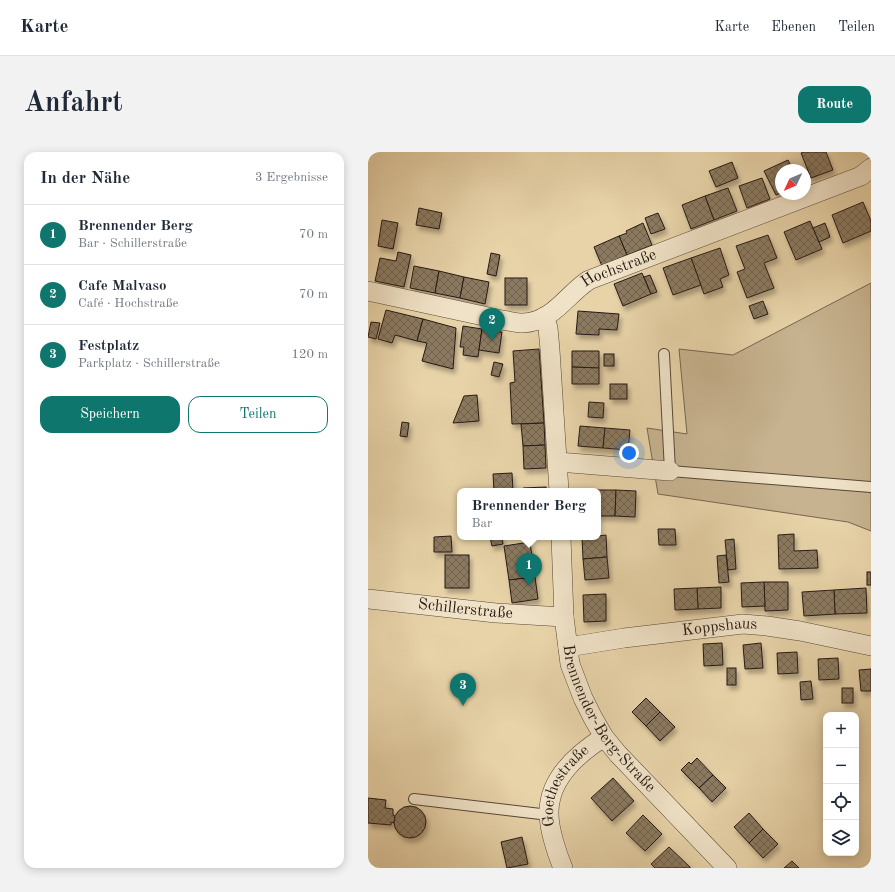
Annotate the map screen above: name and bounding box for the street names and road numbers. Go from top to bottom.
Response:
street label: Hochstraße [578,247,659,291]
street label: Schillerstraße [417,597,513,622]
street label: Koppshaus [681,616,758,639]
street label: Brennender-Berg-Straße [560,644,658,795]
street label: Goethestraße [541,742,592,828]

